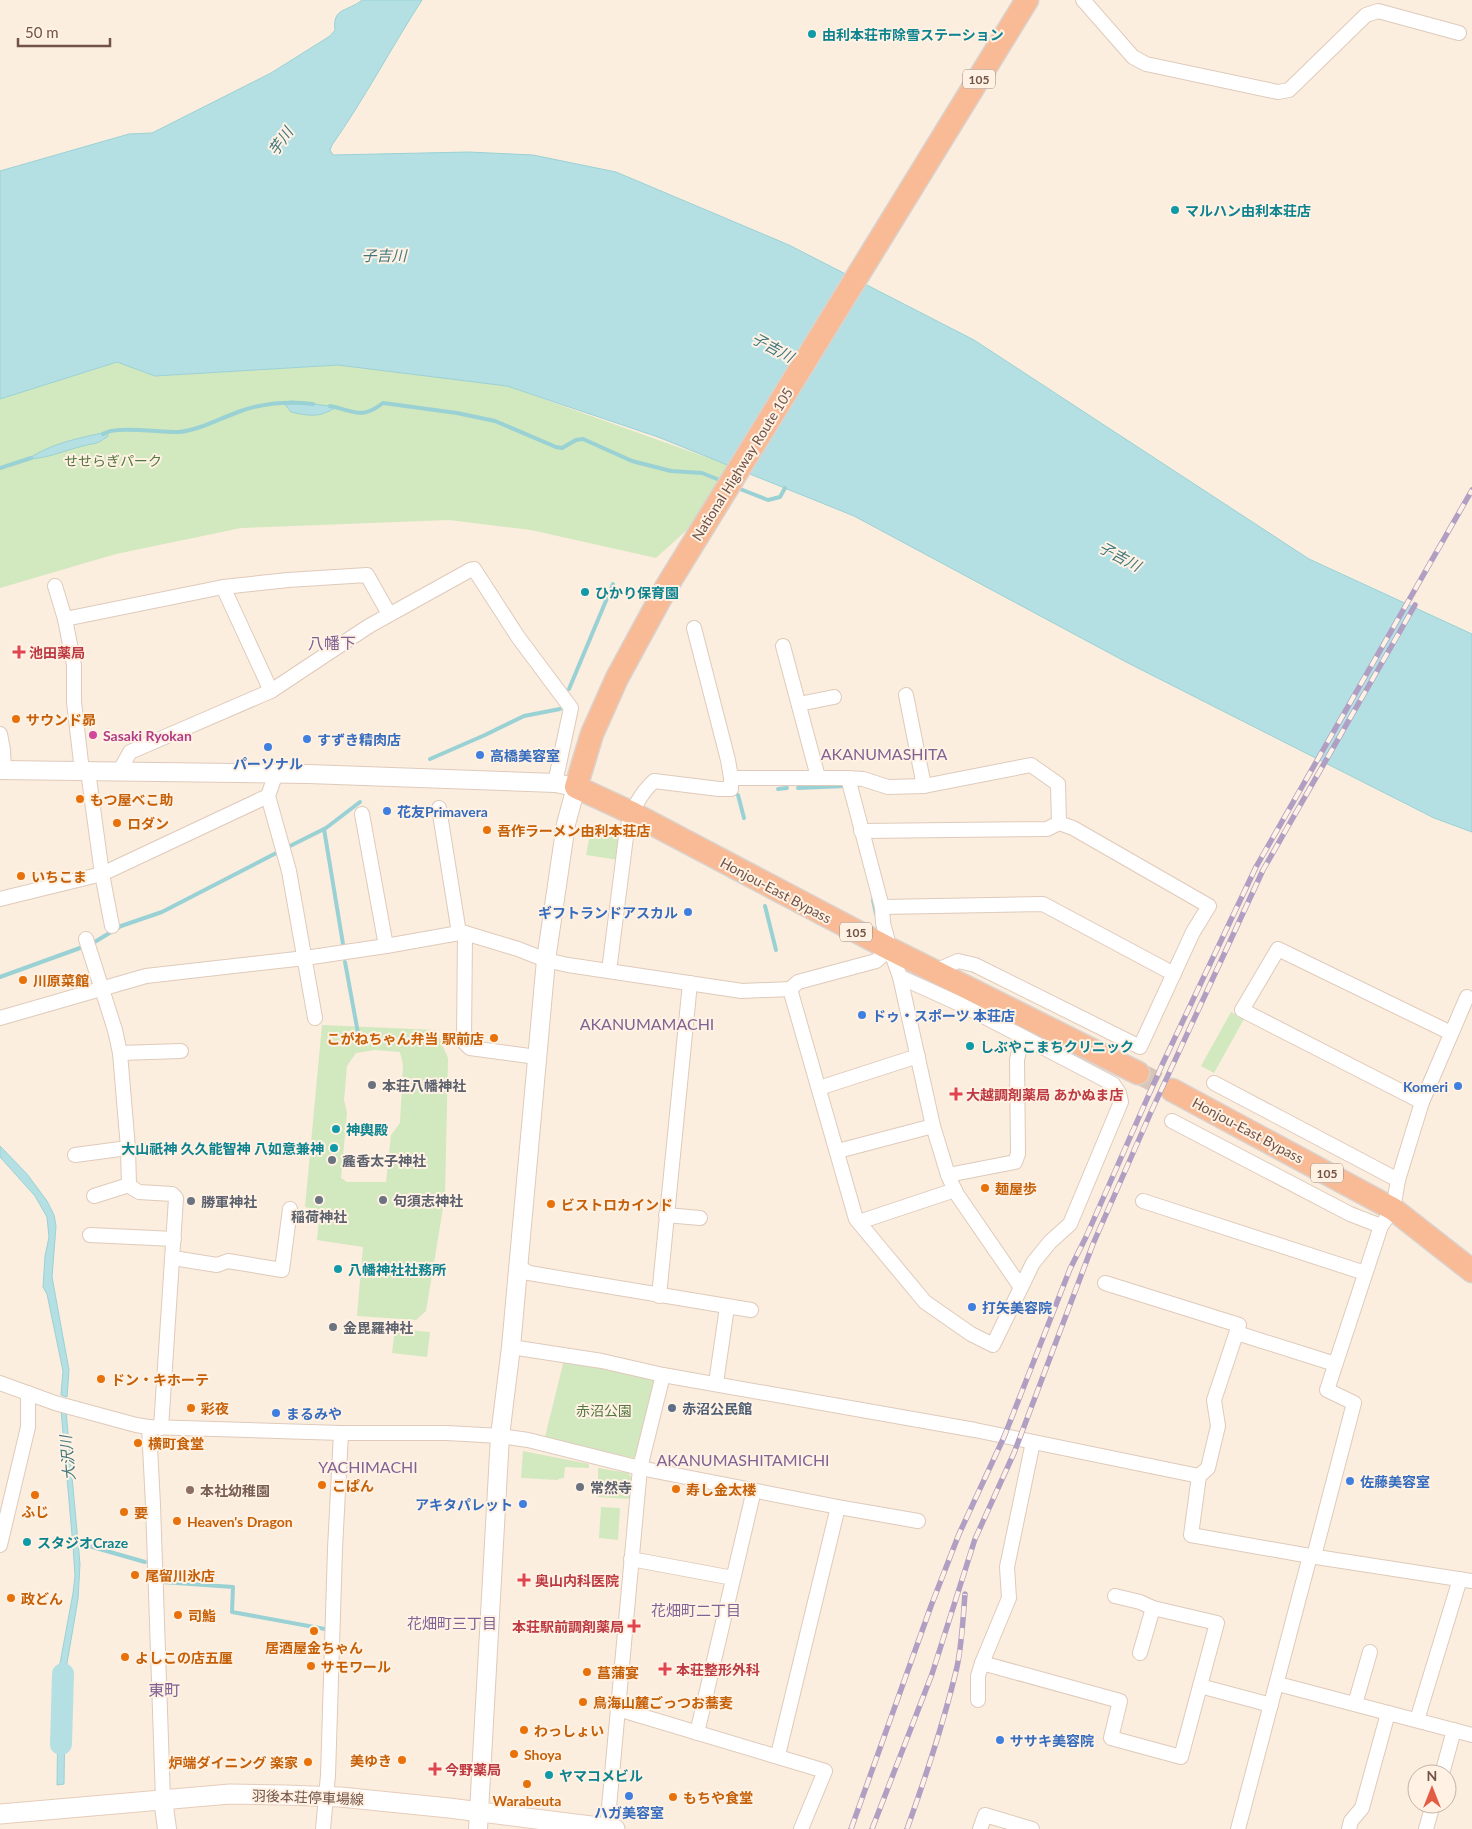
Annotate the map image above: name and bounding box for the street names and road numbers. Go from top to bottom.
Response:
road number: 105 [963,70,995,88]
street label: National Highway Route 105 [688,384,796,544]
street label: Honjou-East Bypass [718,854,834,926]
road number: 105 [840,922,872,942]
street label: Honjou-East Bypass [1190,1094,1306,1166]
road number: 105 [1311,1164,1343,1182]
street label: 羽後本荘停車場線 [252,1787,364,1807]

